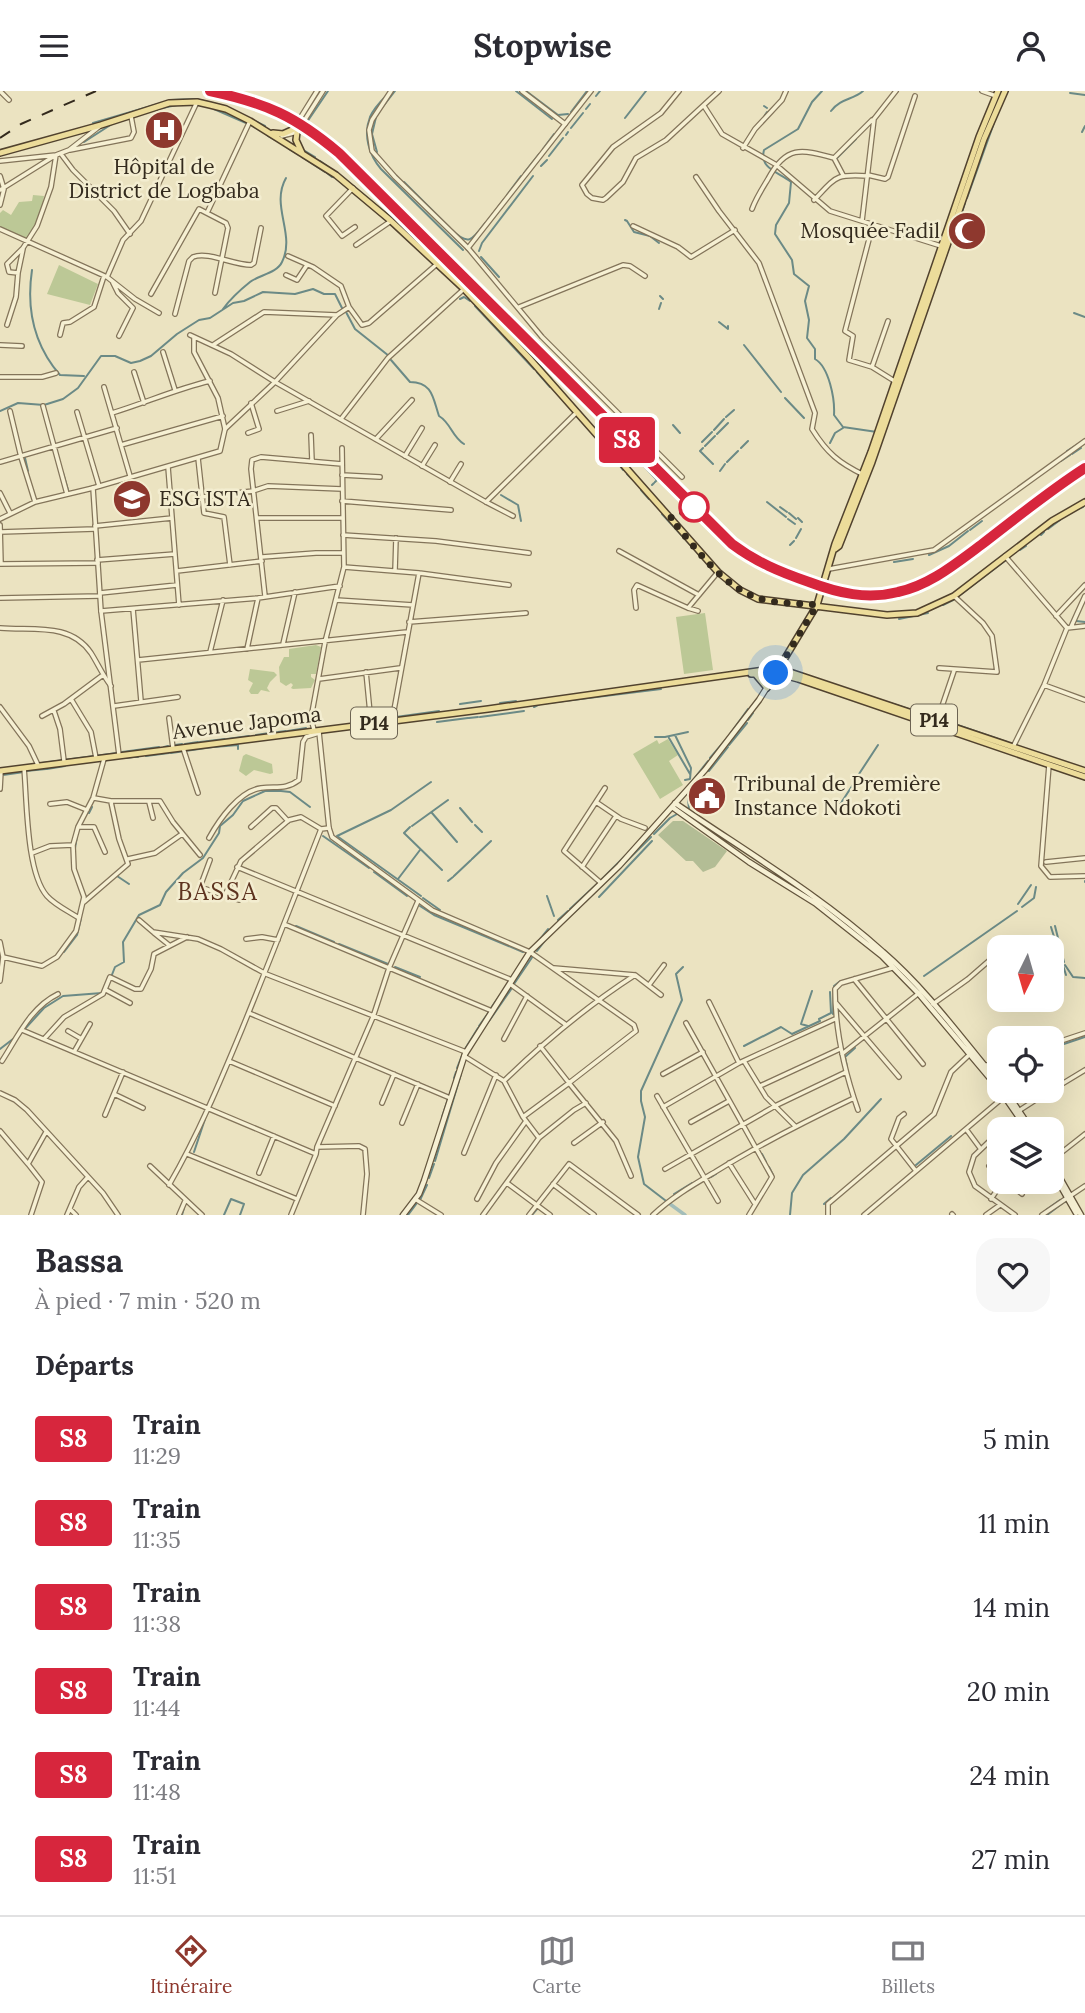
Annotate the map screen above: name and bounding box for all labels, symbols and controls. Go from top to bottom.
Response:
text: Stopwise [473,25,612,66]
icon: menu [35,27,73,65]
icon: person [1012,27,1050,65]
hospital icon: Hôpital de District de Logbaba [143,109,185,151]
place label: Hôpital de District de Logbaba [68,153,260,204]
mosque icon: Mosquée Fadil [946,210,988,252]
place label: Mosquée Fadil [800,217,940,244]
line badge: S8 [596,417,658,463]
text: S8 [613,424,641,455]
school or university icon: ESG ISTA [111,478,153,520]
place label: ESG ISTA [159,485,251,512]
unlabelled marker [679,492,709,522]
your location [758,655,793,690]
street label: Avenue Japoma [170,700,323,745]
road number: P14 [911,705,957,735]
road number: P14 [351,708,397,739]
place label: Tribunal de Première Instance Ndokoti [734,770,941,821]
public building icon: Tribunal de Première Instance Ndokoti [686,775,728,817]
district label: BASSA [177,876,259,907]
north arrow [987,935,1064,1011]
map controls [987,935,1064,1194]
button: locate [987,1026,1064,1103]
button: layers [987,1117,1064,1194]
button: heart [976,1238,1050,1312]
text: Bassa [35,1239,123,1281]
text: À pied · 7 min · 520 m [35,1286,261,1315]
text: Départs [35,1349,134,1382]
text: Train [133,1408,201,1441]
text: S8 [59,1423,88,1454]
text: 5 min [983,1423,1050,1456]
text: 11:29 [133,1441,181,1470]
text: Train [133,1492,201,1525]
text: S8 [59,1507,88,1538]
text: 11 min [978,1507,1050,1540]
text: 11:35 [133,1525,181,1554]
text: Train [133,1576,201,1609]
text: S8 [59,1591,88,1622]
text: 14 min [973,1591,1050,1624]
text: 11:38 [133,1609,181,1638]
text: Train [133,1660,201,1693]
text: S8 [59,1675,88,1706]
text: 20 min [967,1675,1050,1708]
text: 11:44 [133,1693,180,1722]
text: Train [133,1744,201,1777]
text: S8 [59,1759,88,1790]
text: 24 min [969,1759,1050,1792]
text: 11:48 [133,1777,181,1806]
text: Train [133,1828,201,1861]
text: S8 [59,1843,88,1874]
text: 27 min [971,1843,1050,1876]
text: 11:51 [133,1861,176,1890]
tab: Itinéraire [150,1932,232,1998]
tab: Carte [532,1932,581,1998]
tab: Billets [881,1932,935,1998]

